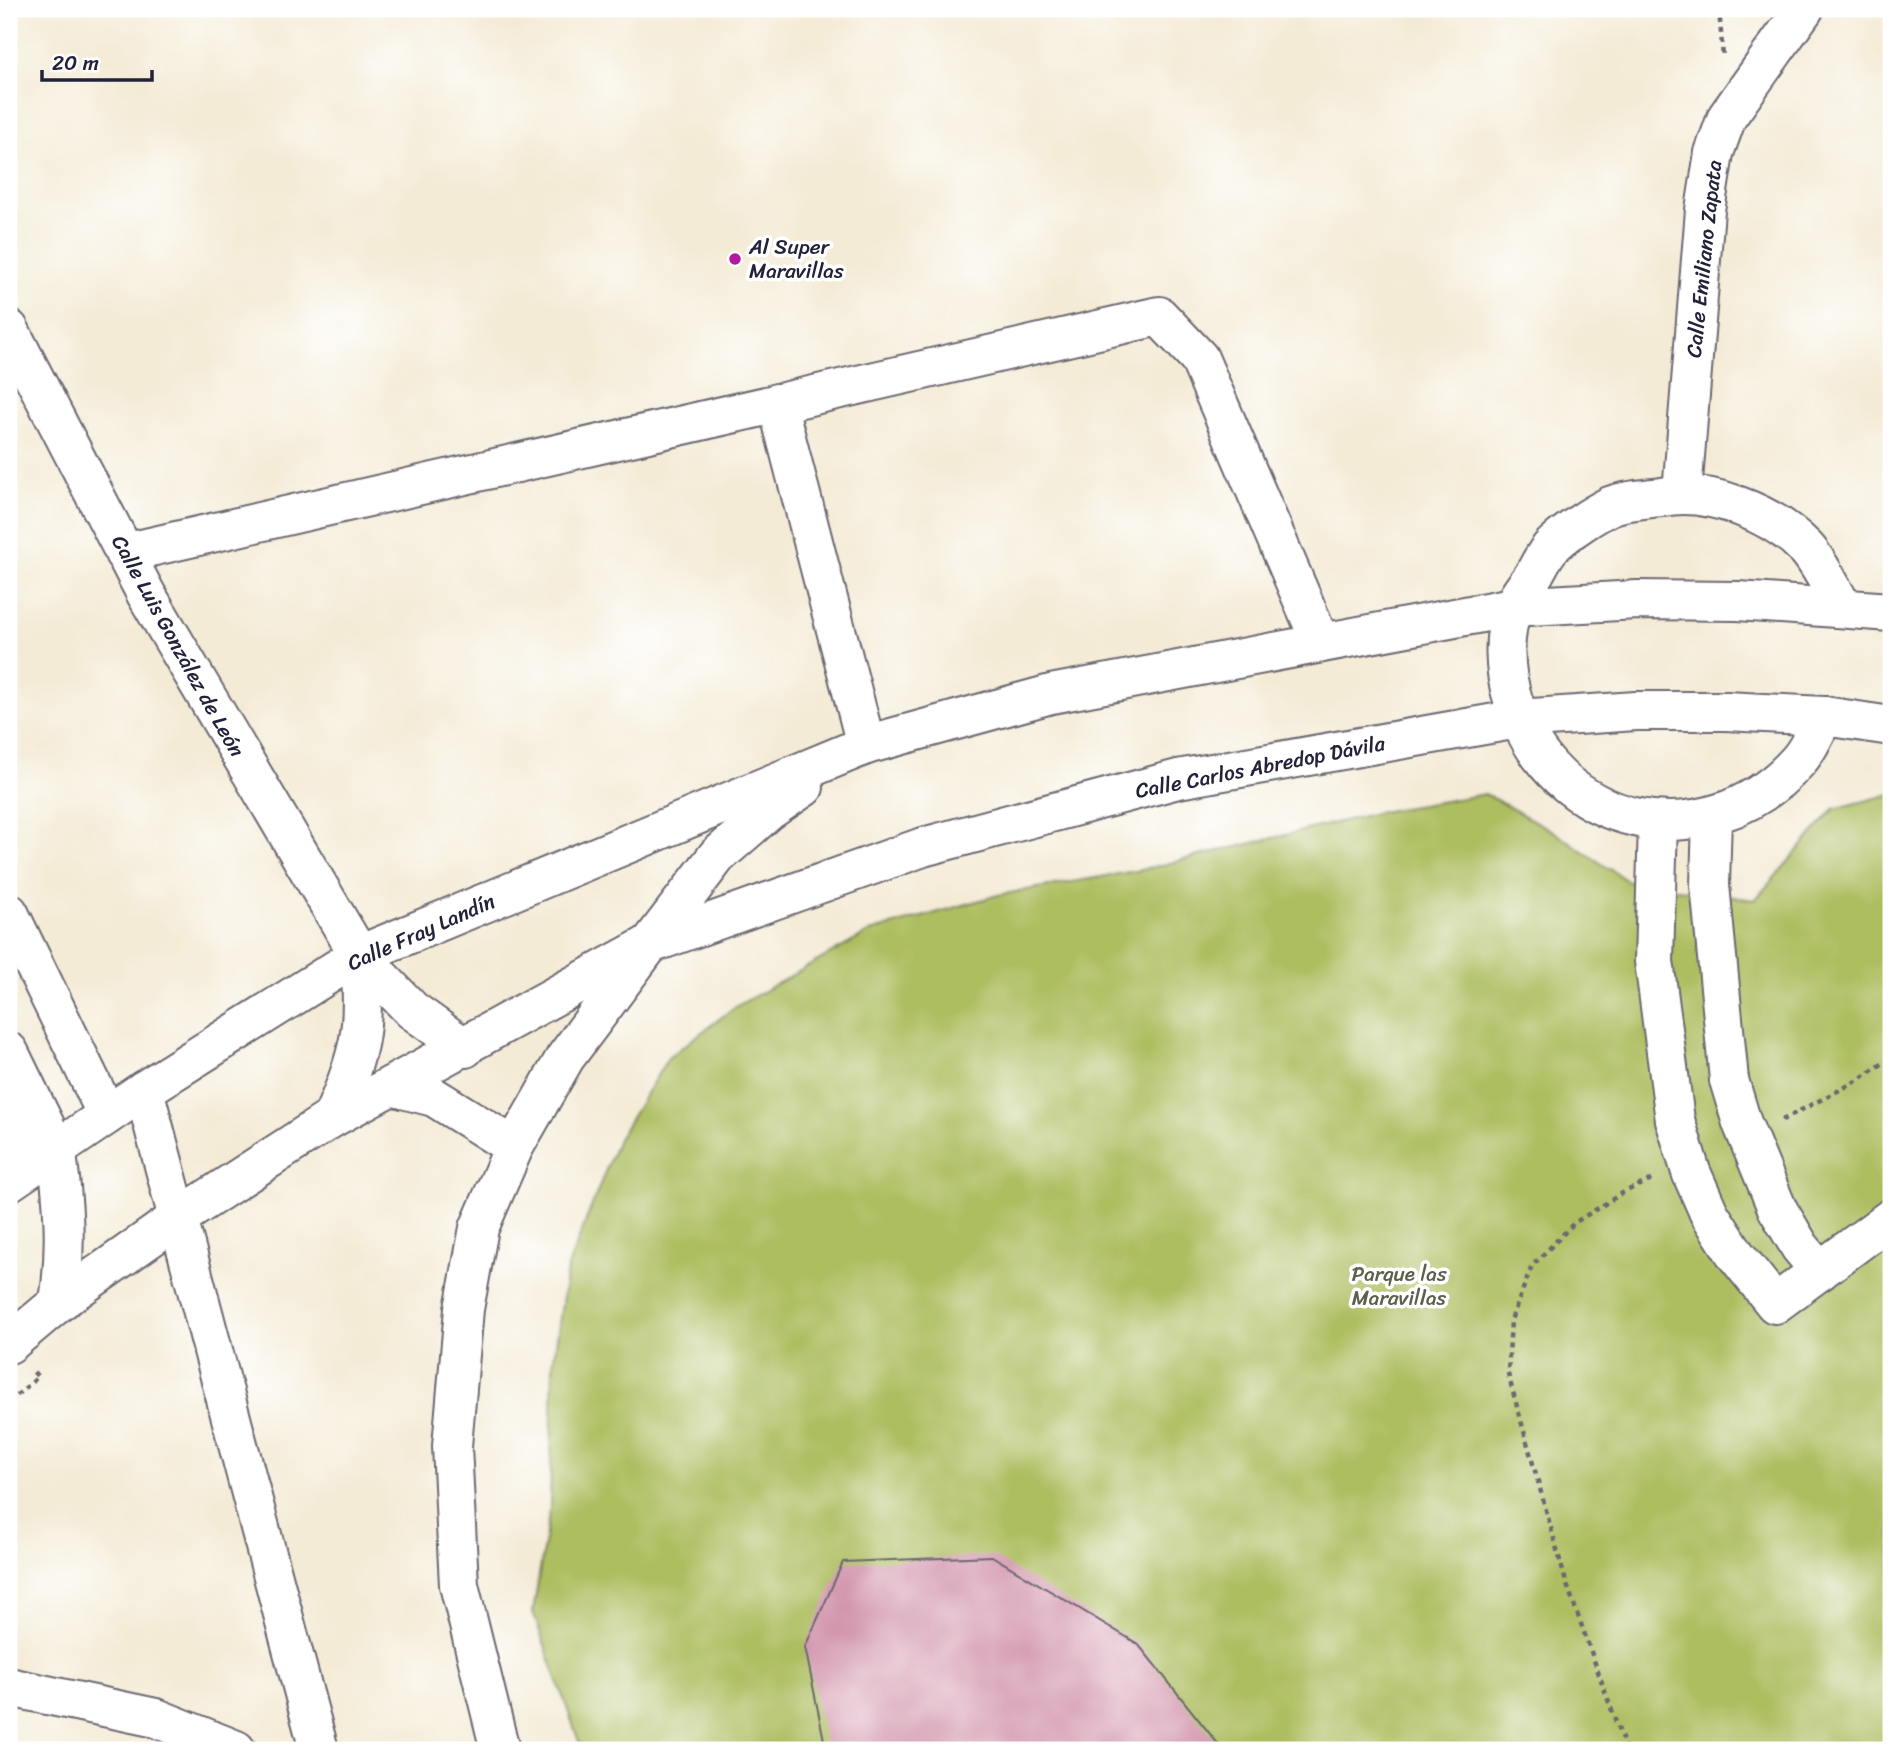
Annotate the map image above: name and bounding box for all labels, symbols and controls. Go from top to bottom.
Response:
scale bar [42,38,152,82]
text: 20 m [52,44,99,82]
street label: Calle Emiliano Zapata [1675,158,1733,360]
place label: Al Super Maravillas [748,228,844,290]
marker: Al Super Maravillas [727,251,743,267]
street label: Calle Luis González de León [101,528,255,764]
street label: Calle Carlos Abredop Dávila [1132,724,1388,810]
street label: Calle Fray Landín [341,882,501,982]
park label: Parque las Maravillas [1351,1255,1447,1317]

